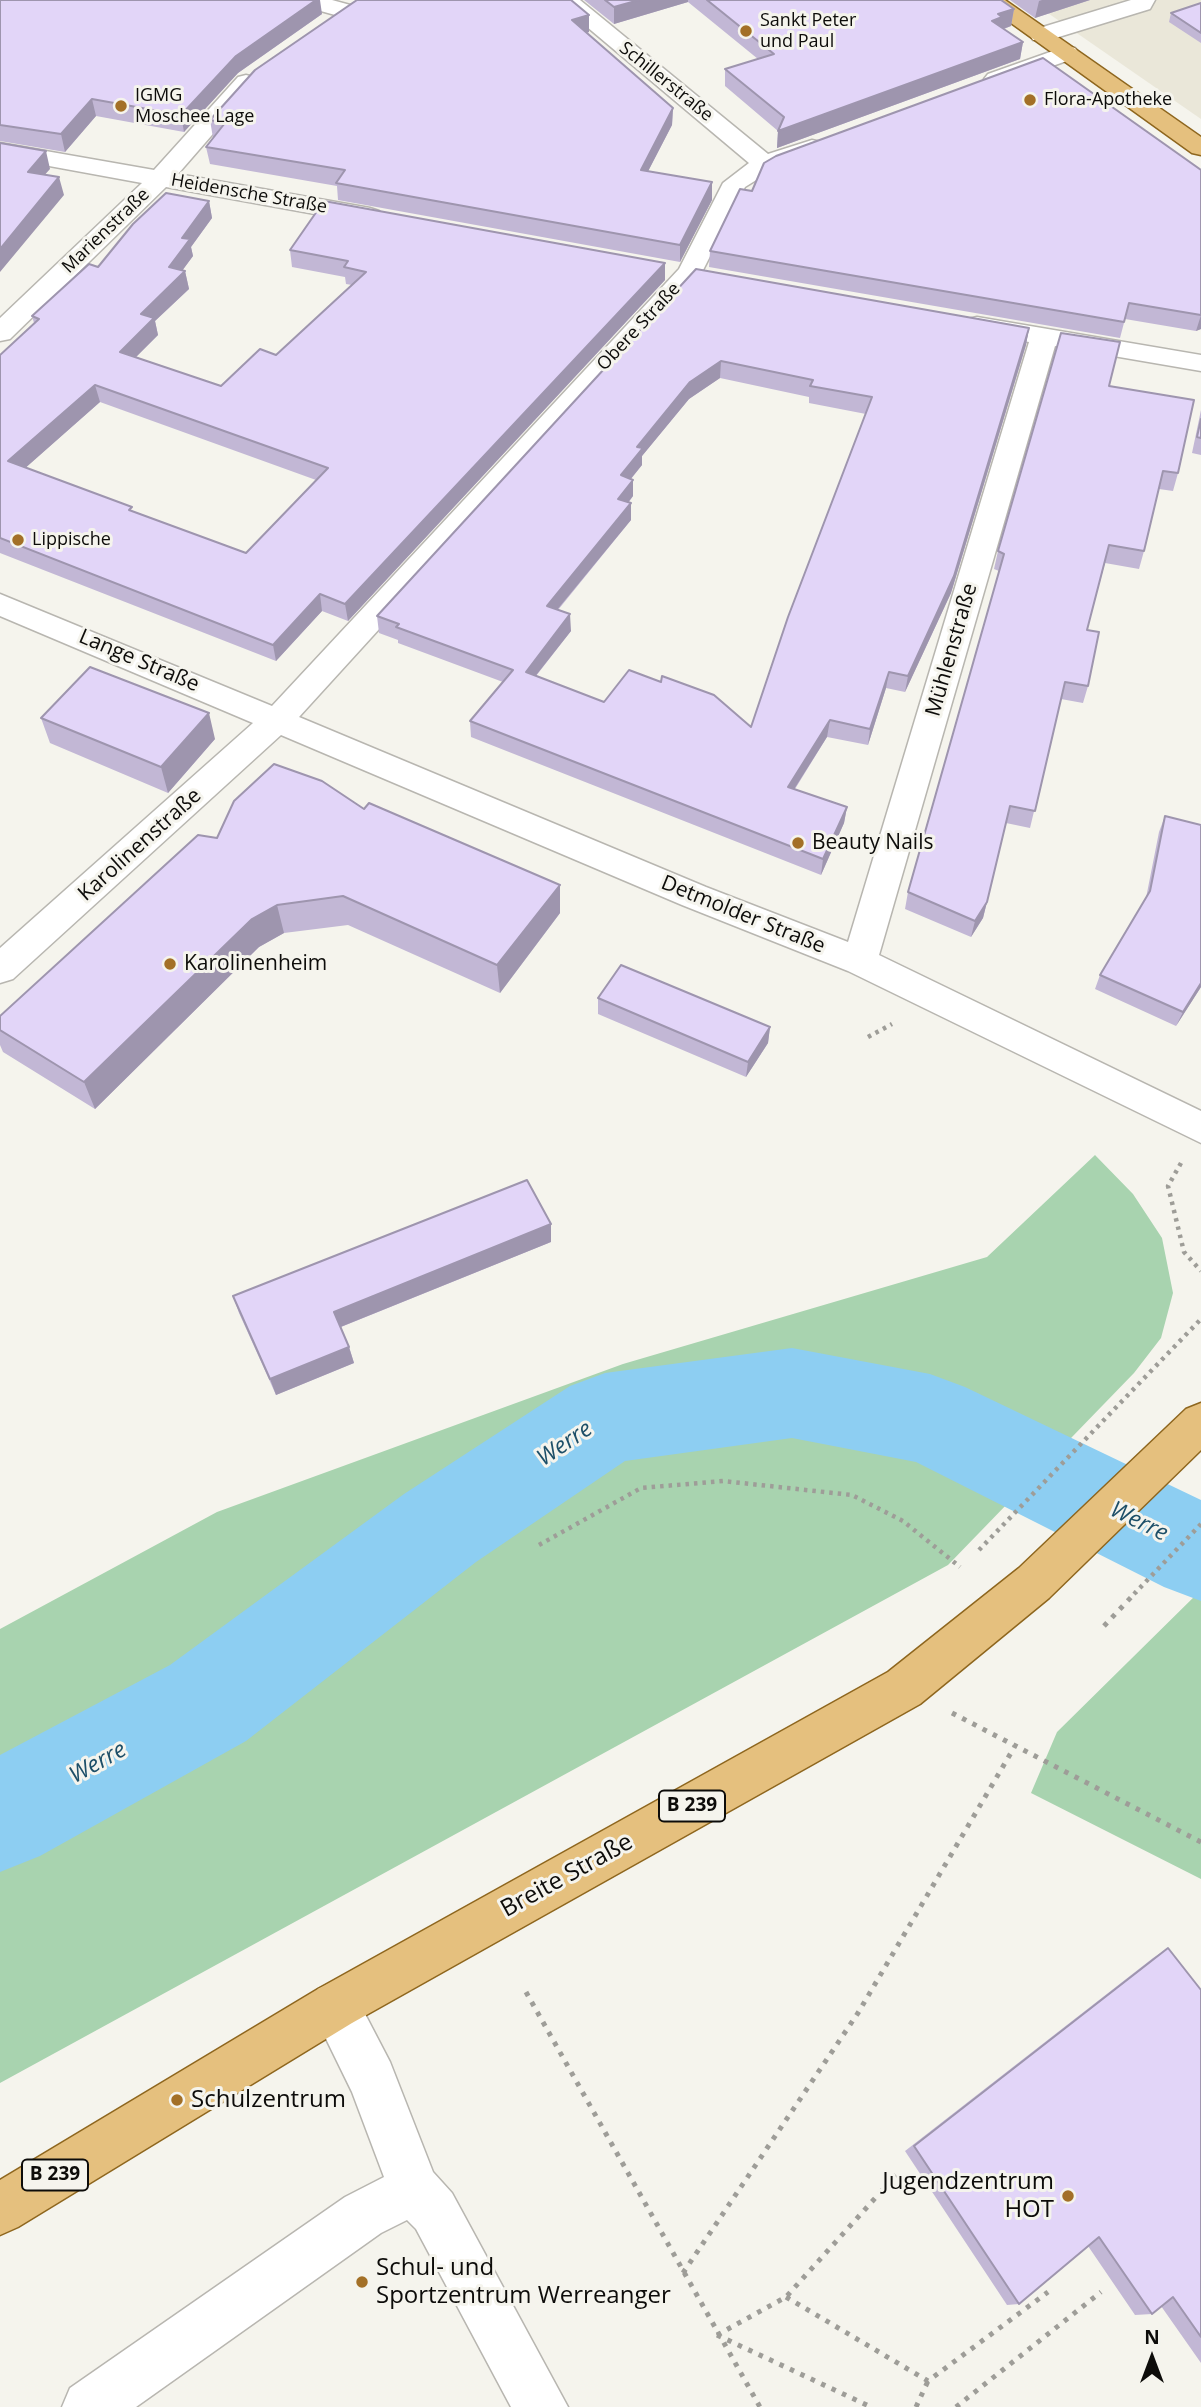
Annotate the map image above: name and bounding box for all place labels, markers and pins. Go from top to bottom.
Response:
place label: Sankt Peter und Paul [760,10,856,52]
marker: Sankt Peter und Paul [738,23,754,39]
place label: IGMG Moschee Lage [135,85,254,128]
place label: Flora-Apotheke [1044,89,1172,111]
marker: Flora-Apotheke [1022,92,1038,108]
marker: IGMG Moschee Lage [113,98,129,114]
place label: Lippische [32,529,111,551]
marker: Lippische [10,532,26,548]
place label: Beauty Nails [812,830,933,856]
marker: Beauty Nails [790,835,806,851]
place label: Karolinenheim [184,951,327,977]
marker: Karolinenheim [162,956,178,972]
place label: Schulzentrum [191,2086,346,2114]
marker: Schulzentrum [169,2092,185,2108]
place label: Jugendzentrum HOT [882,2168,1054,2224]
marker: Jugendzentrum HOT [1060,2188,1076,2204]
place label: Schul- und Sportzentrum Werreanger [376,2254,671,2310]
marker: Schul- und Sportzentrum Werreanger [354,2274,370,2290]

